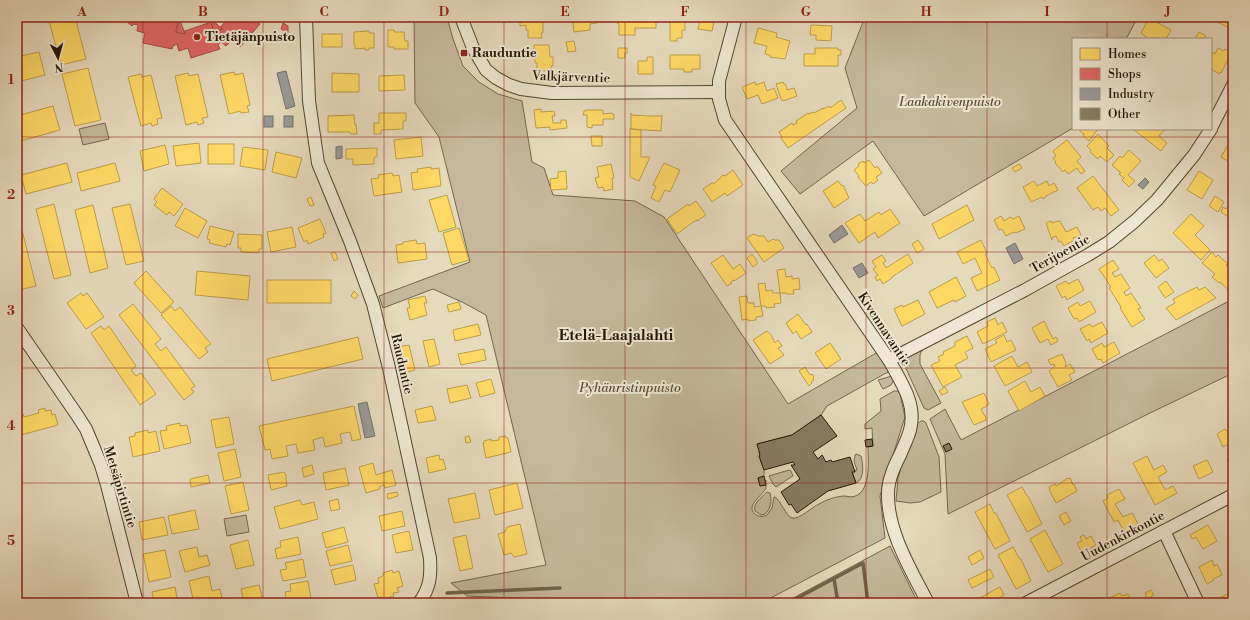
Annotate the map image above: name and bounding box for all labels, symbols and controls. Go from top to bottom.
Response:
text: A [76,4,87,20]
text: B [198,4,208,20]
text: C [319,4,329,20]
text: D [439,4,449,20]
text: E [560,4,570,20]
text: F [680,4,690,20]
text: G [801,4,812,20]
text: H [921,4,932,20]
text: I [1044,4,1050,20]
text: J [1163,4,1171,20]
place label: Tietäjänpuisto [205,29,295,45]
marker: Tietäjänpuisto [192,32,202,42]
north arrow [38,38,78,78]
legend [1072,38,1212,130]
place label: Rauduntie [472,45,537,61]
text: Homes [1108,47,1146,62]
marker: Rauduntie [459,48,469,58]
text: N [54,60,64,74]
text: Shops [1108,67,1141,82]
street label: Valkjärventie [531,68,611,86]
text: 1 [8,72,15,88]
text: Industry [1108,87,1155,102]
park label: Laakakivenpuisto [898,94,1001,110]
text: Other [1108,107,1140,122]
text: 2 [7,187,15,203]
street label: Terijoentie [1027,231,1093,277]
street label: Kivennavantie [854,289,914,369]
text: 3 [7,303,15,319]
district label: Etelä-Laajalahti [559,326,673,345]
street label: Rauduntie [387,332,417,396]
park label: Pyhänristinpuisto [578,380,681,396]
text: 4 [7,418,16,434]
street label: Metsäpirtintie [100,444,140,530]
street label: Uudenkirkontie [1078,507,1168,565]
text: 5 [7,533,15,549]

